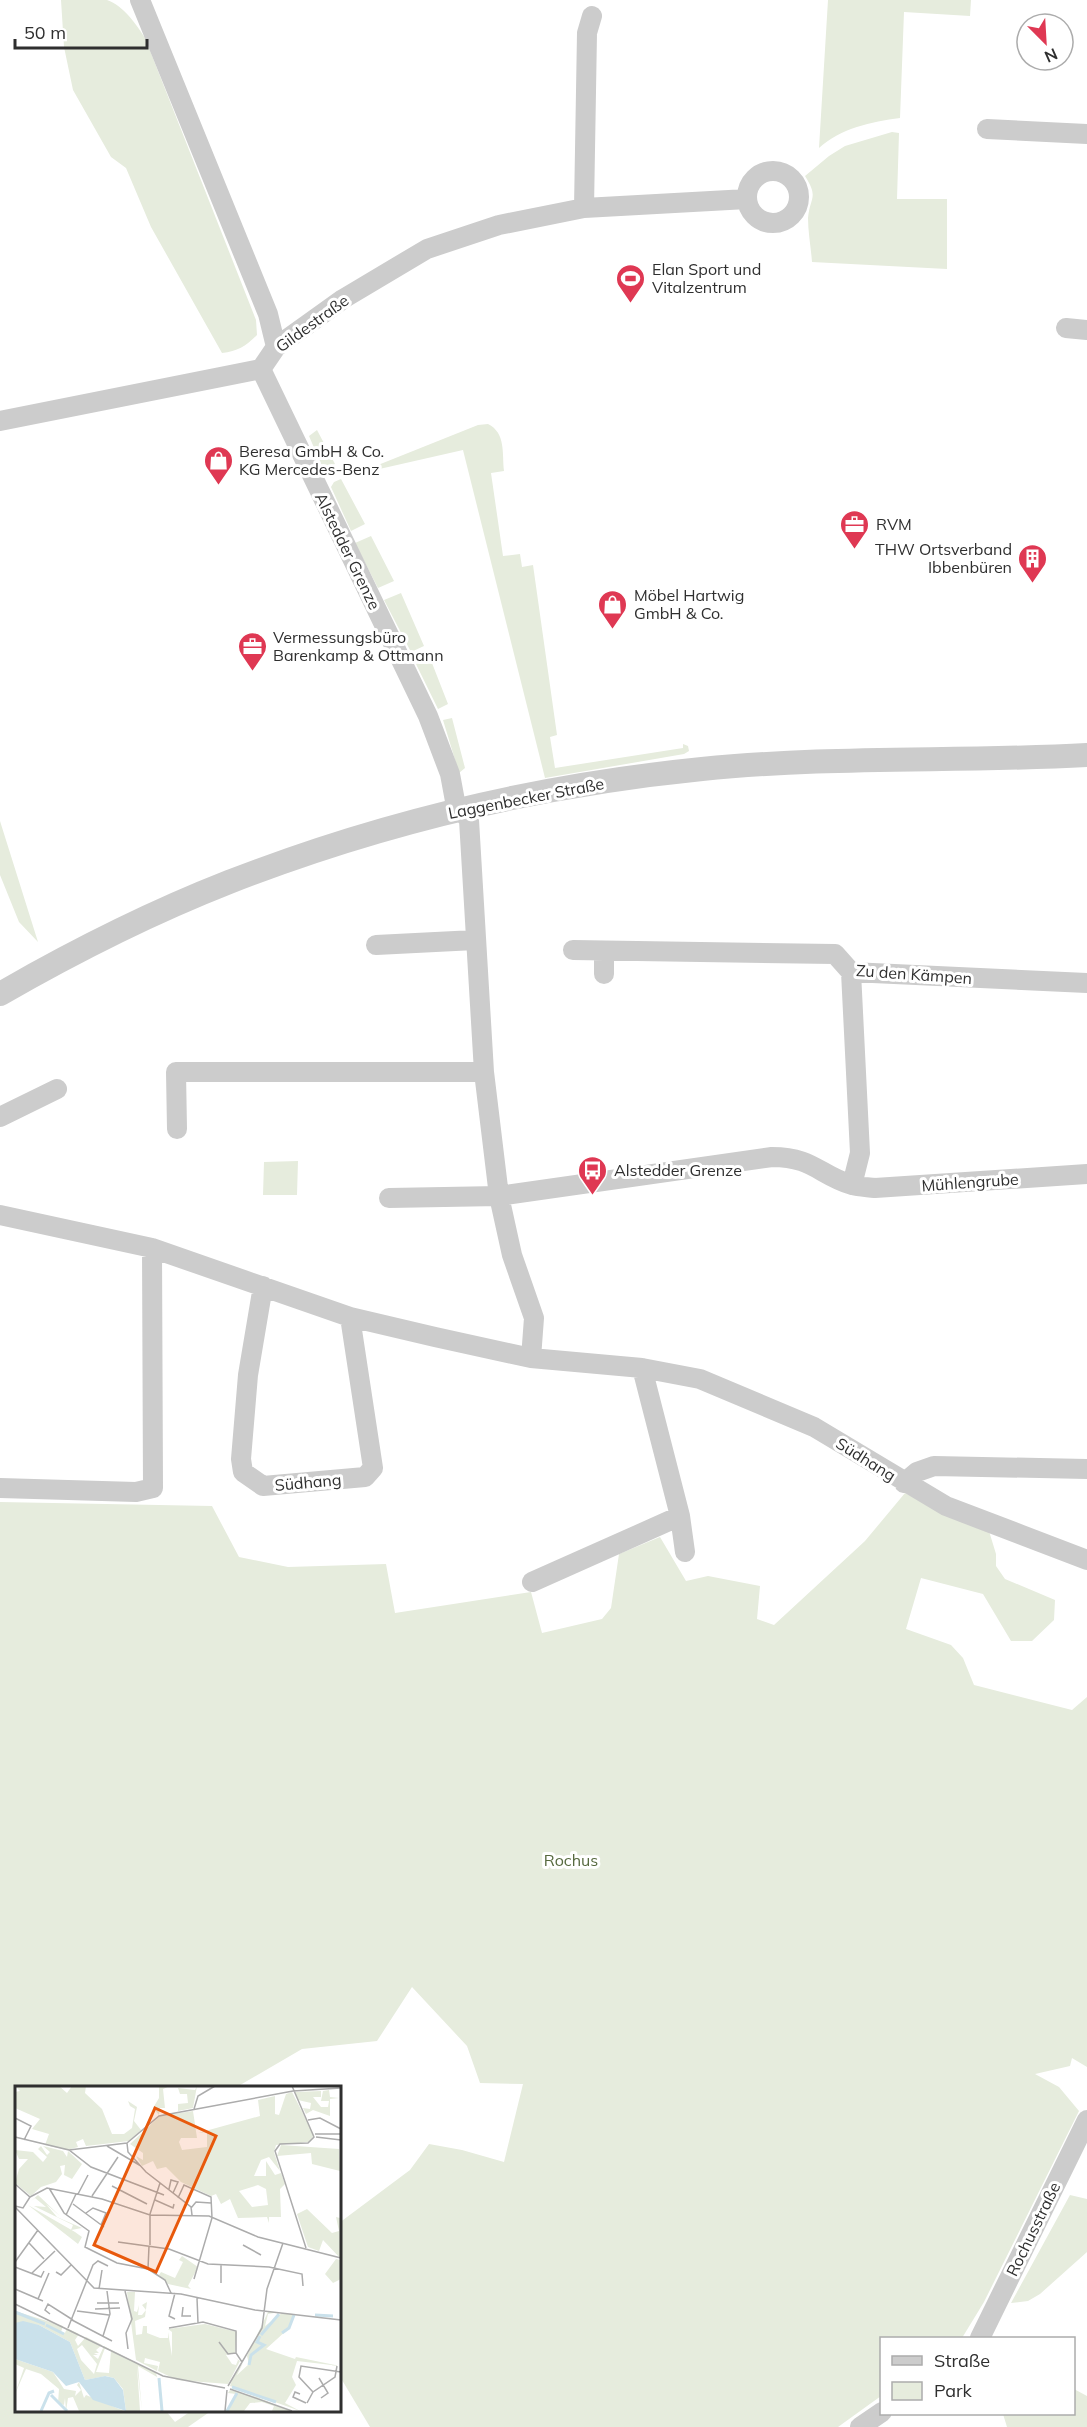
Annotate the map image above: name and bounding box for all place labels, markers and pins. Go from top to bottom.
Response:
place label: Elan Sport und Vitalzentrum [652,259,761,297]
sports icon: Elan Sport und Vitalzentrum [615,262,647,304]
place label: Beresa GmbH & Co. KG Mercedes-Benz [239,441,384,479]
shop icon: Beresa GmbH & Co. KG Mercedes-Benz [202,444,234,486]
office icon: RVM [839,508,871,550]
place label: RVM [876,514,912,534]
place label: THW Ortsverband Ibbenbüren [875,539,1012,577]
building icon: THW Ortsverband Ibbenbüren [1017,542,1049,584]
place label: Möbel Hartwig GmbH & Co. [634,585,744,623]
shop icon: Möbel Hartwig GmbH & Co. [597,588,629,630]
place label: Vermessungsbüro Barenkamp & Ottmann [273,627,444,665]
office icon: Vermessungsbüro Barenkamp & Ottmann [236,630,268,672]
bus stop icon: Alstedder Grenze [577,1154,609,1196]
place label: Alstedder Grenze [614,1160,742,1180]

